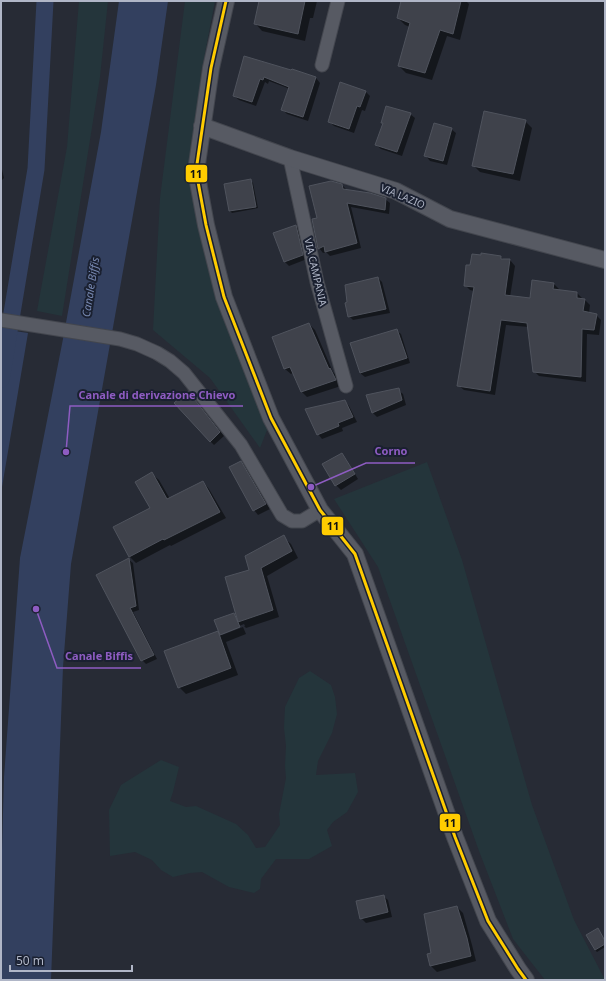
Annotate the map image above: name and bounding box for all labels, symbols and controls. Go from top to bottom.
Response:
line badge: 11 [185,164,208,183]
text: 11 [190,166,202,181]
street label: VIA LAZIO [379,180,428,212]
street label: VIA CAMPANIA [301,237,331,308]
water label: Canale Biffis [78,256,102,318]
callout: Canale di derivazione Chievo [70,383,243,406]
text: Canale di derivazione Chievo [79,387,236,402]
callout: Corno [366,440,415,463]
text: Corno [375,443,408,458]
line badge: 11 [321,516,344,536]
text: 11 [327,518,339,533]
callout: Canale Biffis [57,645,141,668]
text: Canale Biffis [65,648,133,663]
line badge: 11 [439,813,461,832]
text: 11 [444,815,456,830]
scale bar [10,947,132,973]
text: 50 m [16,952,44,969]

